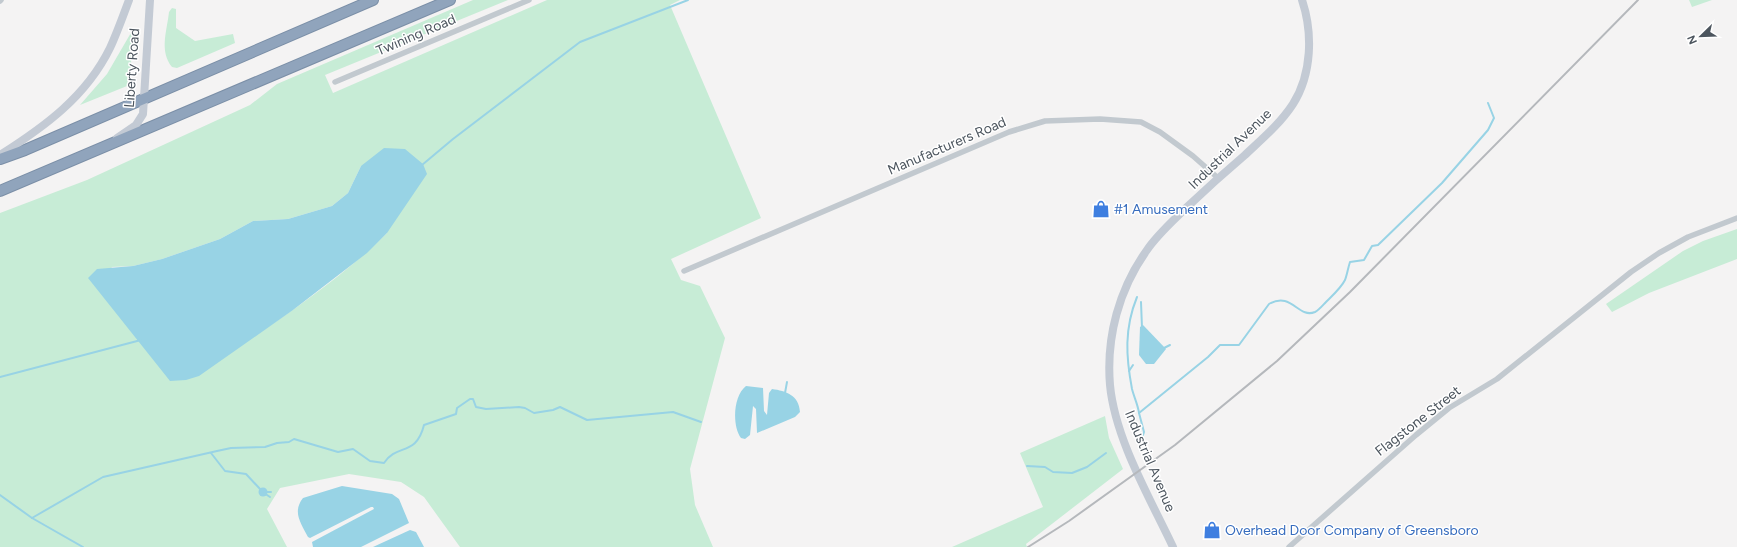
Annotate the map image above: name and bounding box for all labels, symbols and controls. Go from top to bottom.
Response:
street label: Twining Road [374,11,458,59]
north arrow [1681,16,1721,56]
street label: Liberty Road [121,28,143,108]
text: N [1685,33,1700,46]
street label: Industrial Avenue [1185,105,1275,193]
street label: Manufacturers Road [885,113,1009,179]
shop icon: #1 Amusement [1091,199,1111,219]
place label: #1 Amusement [1114,201,1208,218]
street label: Flagstone Street [1372,382,1464,460]
street label: Industrial Avenue [1121,408,1179,515]
shop icon: Overhead Door Company of Greensboro [1202,520,1222,540]
place label: Overhead Door Company of Greensboro [1225,522,1479,539]

